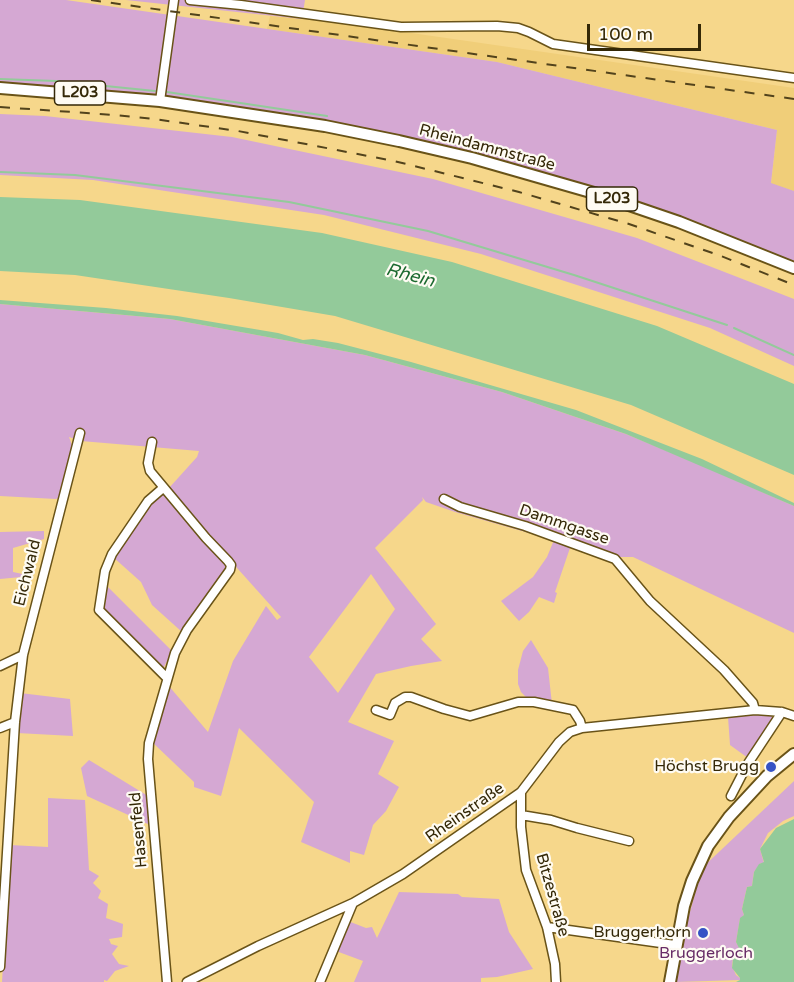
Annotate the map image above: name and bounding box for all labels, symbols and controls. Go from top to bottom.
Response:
scale bar [590,12,704,50]
text: 100 m [598,23,653,45]
road number: L203 [54,81,106,105]
street label: Rheindammstraße [417,121,557,175]
road number: L203 [586,187,638,211]
water label: Rhein [383,259,437,293]
street label: Dammgasse [517,501,611,549]
street label: Eichwald [10,538,46,608]
place label: Höchst Brugg [654,757,759,777]
marker: Höchst Brugg [764,760,778,774]
street label: Rheinstraße [422,779,508,847]
street label: Hasenfeld [126,791,152,869]
street label: Bitzestraße [531,851,573,939]
place label: Bruggerhorn [593,923,691,943]
marker: Bruggerhorn [696,926,710,940]
park label: Bruggerloch [659,944,753,964]

